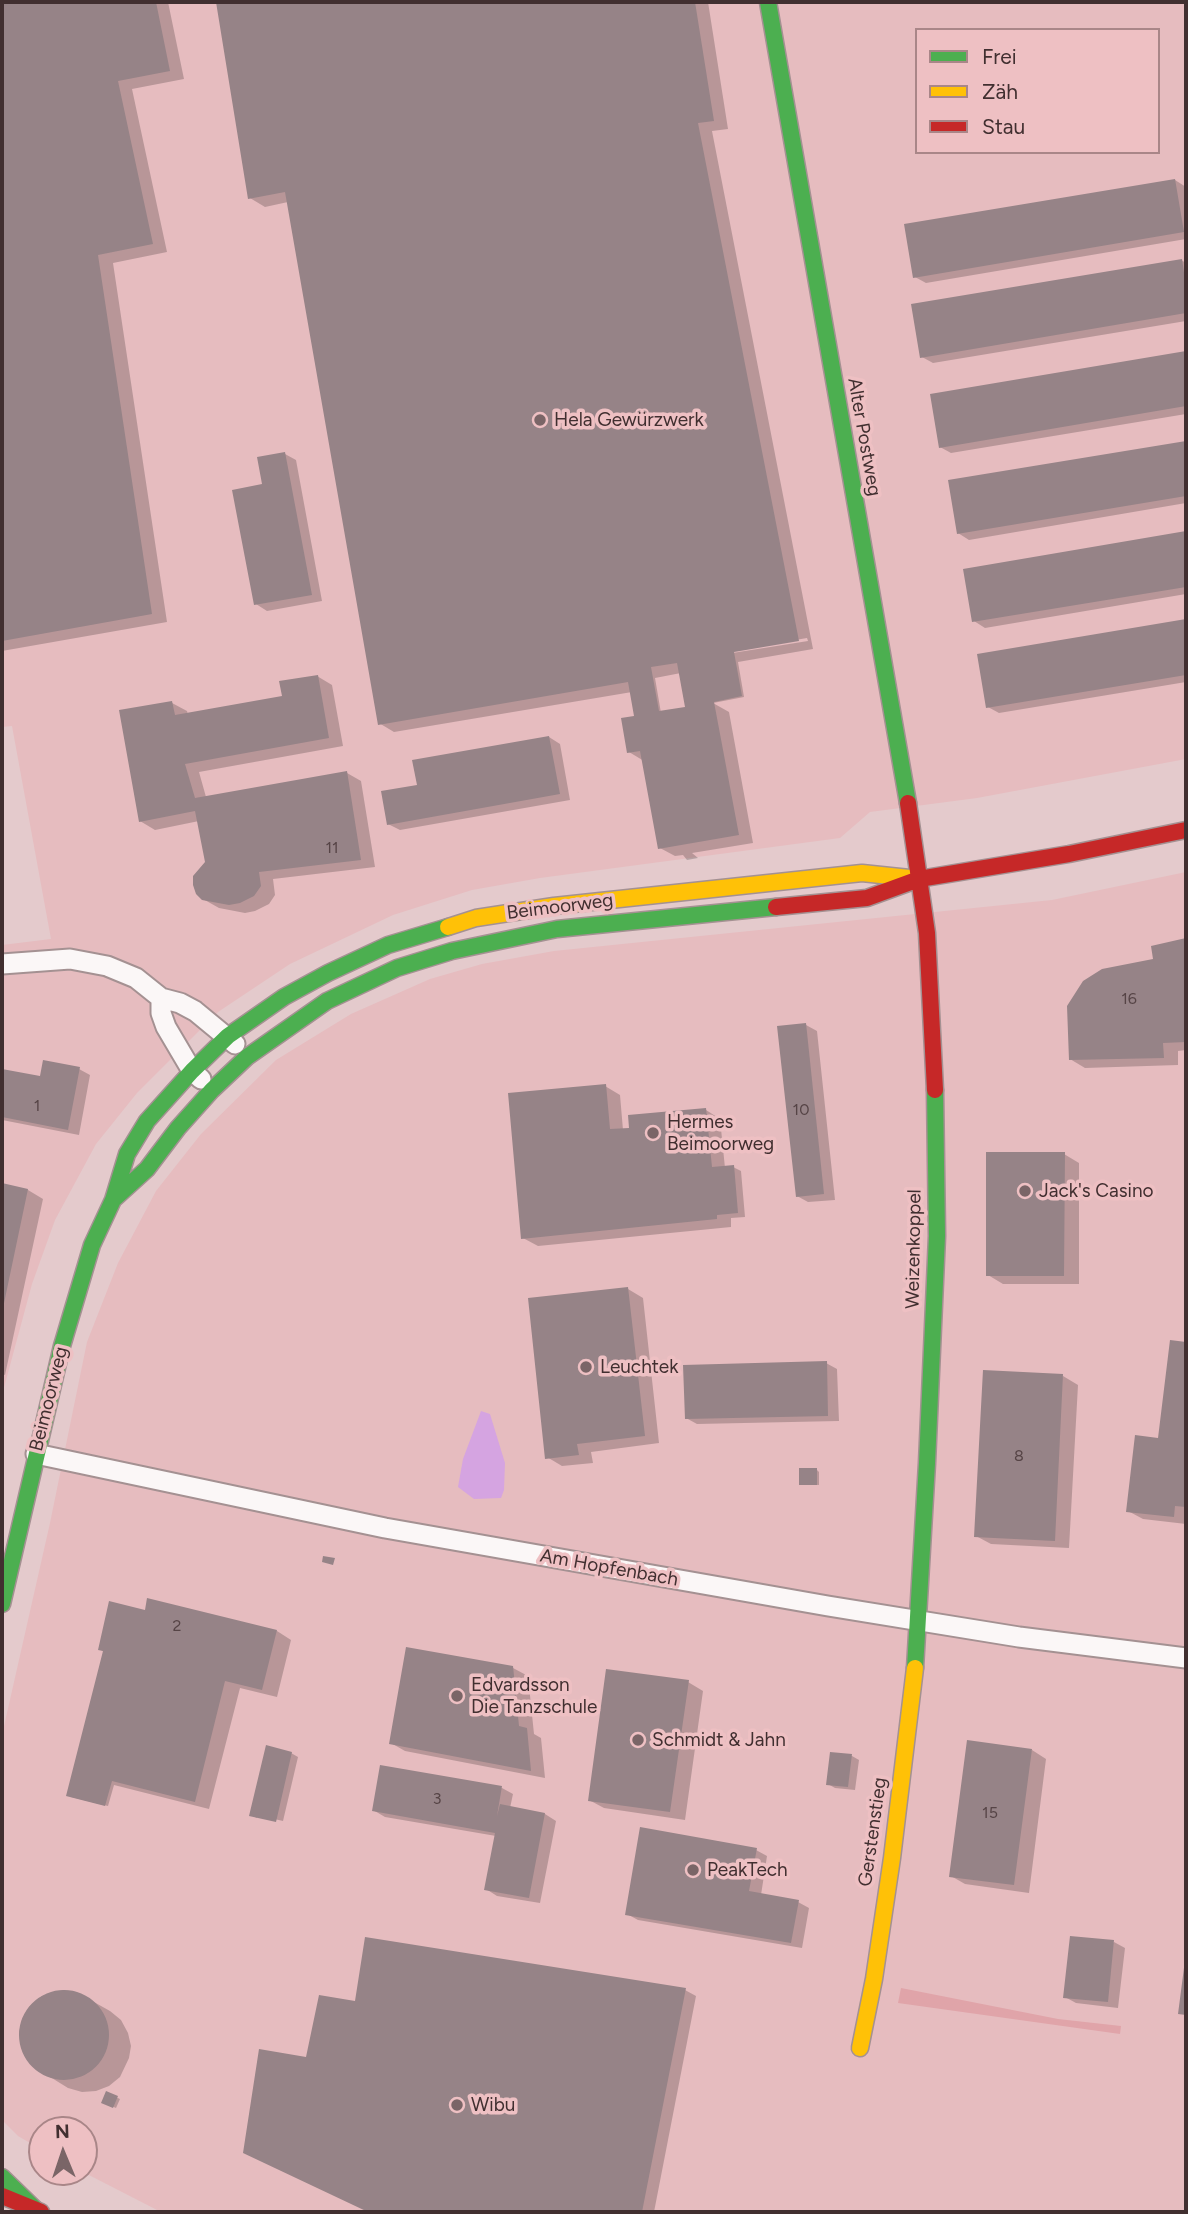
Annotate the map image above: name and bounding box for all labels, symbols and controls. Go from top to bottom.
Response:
legend [915,28,1160,154]
text: Frei [982,44,1017,69]
text: Zäh [982,79,1018,104]
text: Stau [982,114,1025,139]
street label: Alter Postweg [842,376,886,498]
place label: Hela Gewürzwerk [554,409,704,431]
marker: Hela Gewürzwerk [532,412,548,428]
house number: 11 [325,838,339,858]
street label: Beimoorweg [505,889,615,925]
house number: 16 [1121,989,1137,1009]
house number: 1 [34,1096,40,1116]
house number: 10 [793,1100,809,1120]
place label: Hermes Beimoorweg [667,1111,774,1155]
marker: Hermes Beimoorweg [645,1125,661,1141]
place label: Jack's Casino [1039,1180,1154,1202]
marker: Jack's Casino [1017,1183,1033,1199]
street label: Weizenkoppel [902,1189,926,1309]
street label: Beimoorweg [25,1344,73,1454]
place label: Leuchtek [600,1356,678,1378]
marker: Leuchtek [578,1359,594,1375]
house number: 8 [1014,1446,1024,1466]
street label: Am Hopfenbach [538,1545,680,1591]
house number: 2 [173,1616,181,1636]
place label: Edvardsson Die Tanzschule [471,1674,597,1718]
marker: Edvardsson Die Tanzschule [449,1688,465,1704]
place label: Schmidt & Jahn [652,1729,786,1751]
marker: Schmidt & Jahn [630,1732,646,1748]
street label: Gerstenstieg [854,1776,892,1888]
house number: 3 [433,1789,441,1809]
house number: 15 [982,1803,998,1823]
place label: PeakTech [707,1859,788,1881]
marker: PeakTech [685,1862,701,1878]
place label: Wibu [471,2094,515,2116]
marker: Wibu [449,2097,465,2113]
north arrow [28,2116,98,2186]
text: N [55,2120,70,2143]

